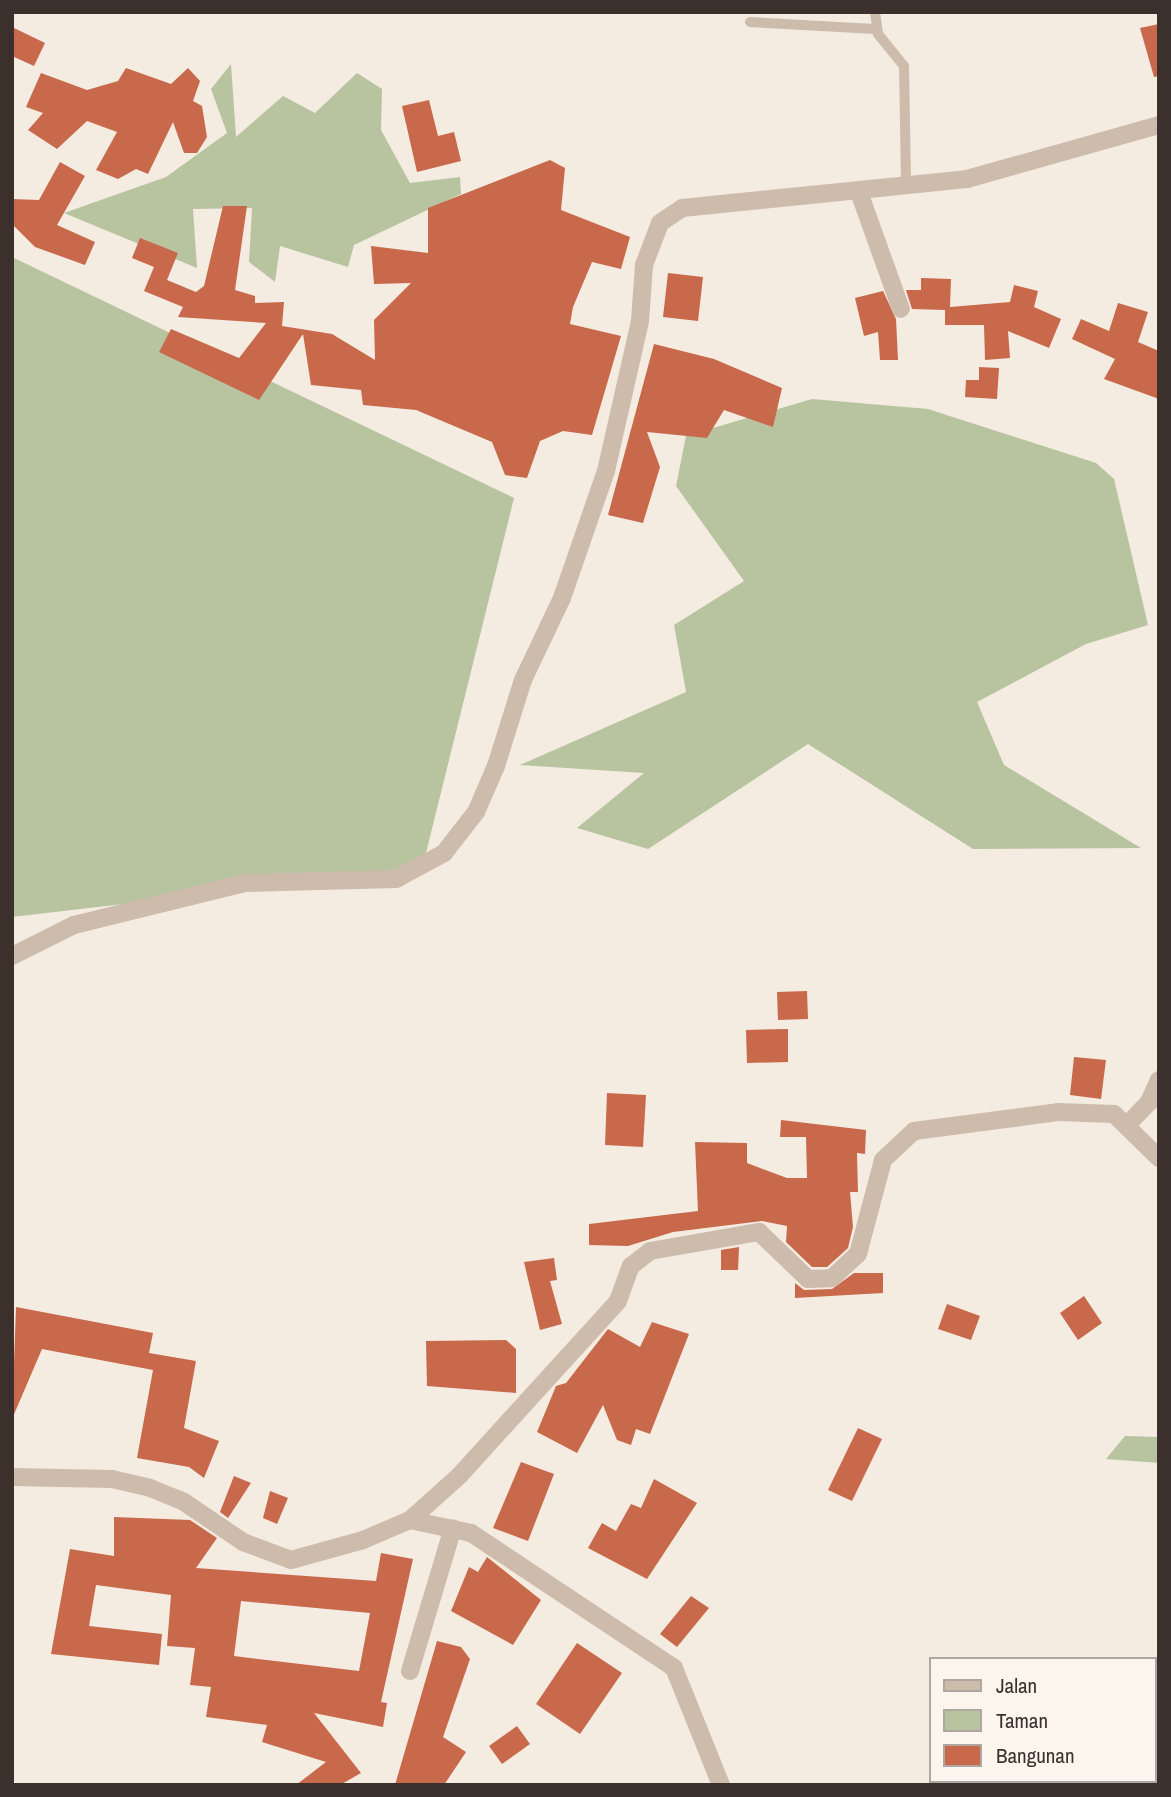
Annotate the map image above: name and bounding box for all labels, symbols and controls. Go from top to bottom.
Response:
legend [930,1657,1157,1783]
text: Jalan [996,1671,1037,1700]
text: Taman [996,1706,1048,1735]
text: Bangunan [996,1741,1075,1770]

